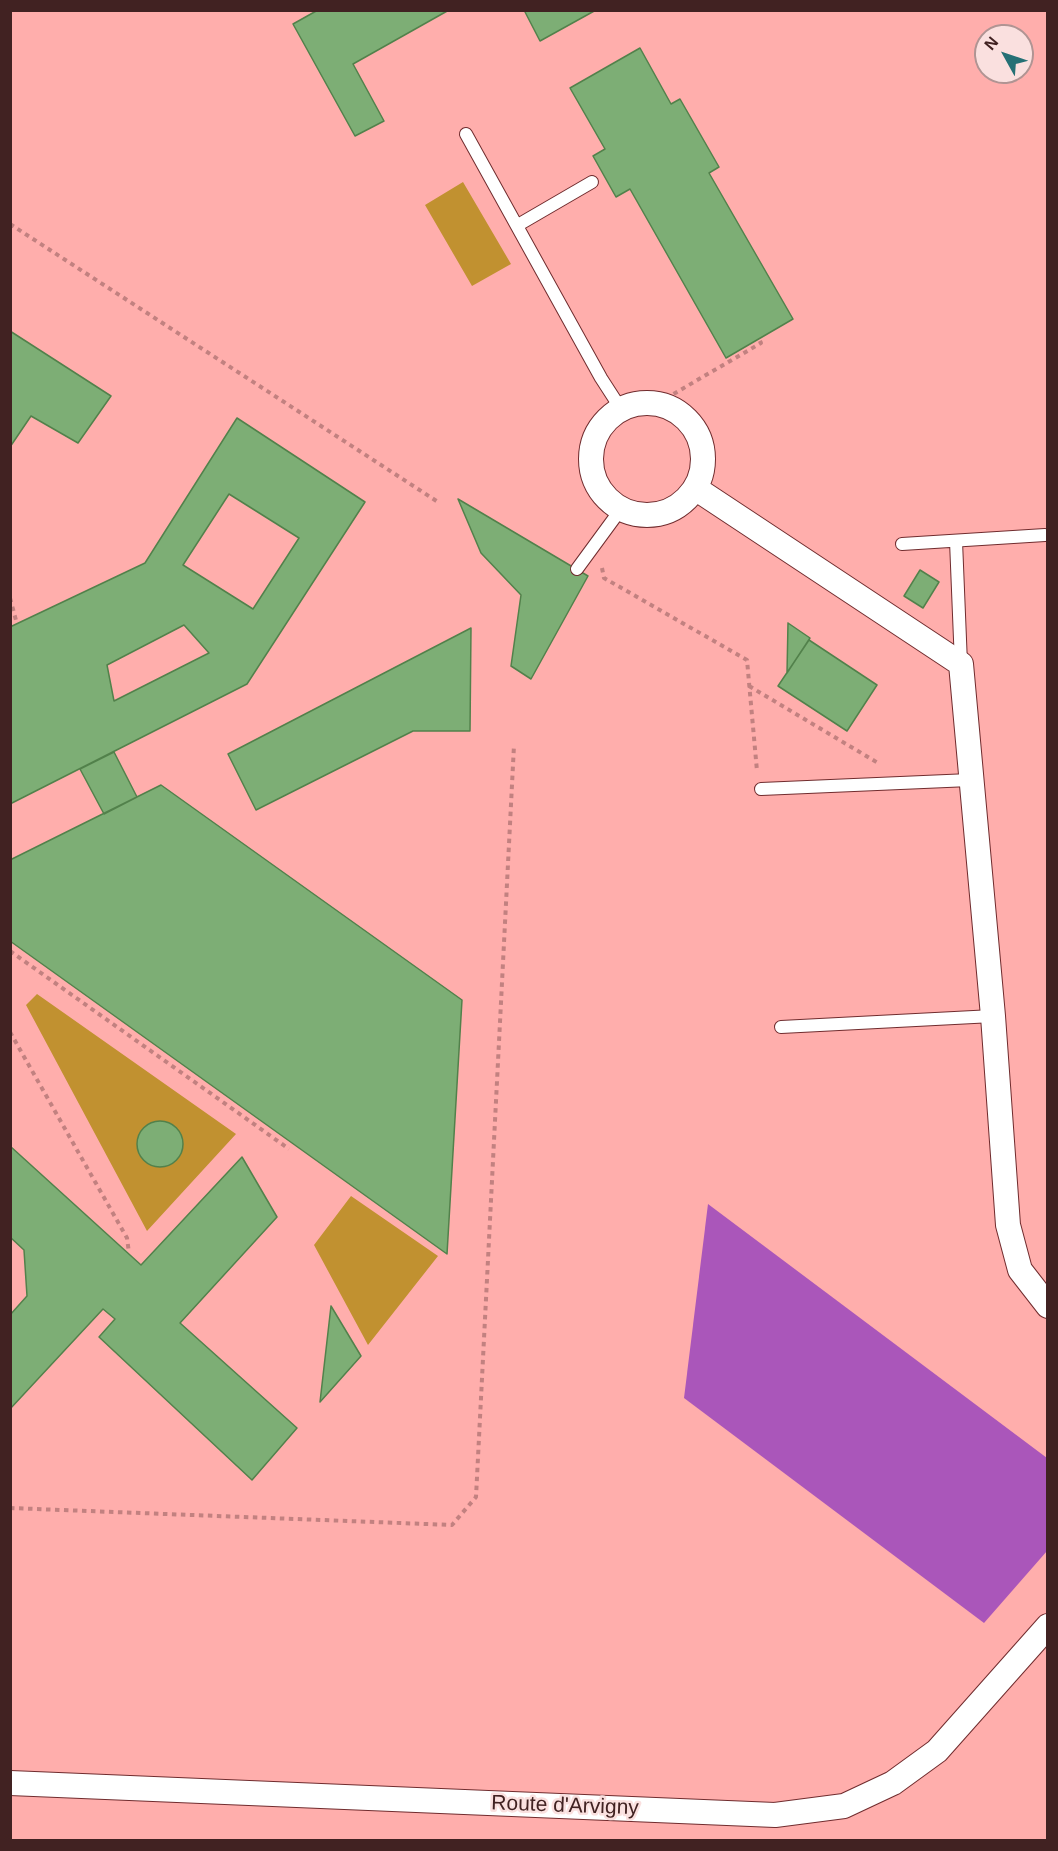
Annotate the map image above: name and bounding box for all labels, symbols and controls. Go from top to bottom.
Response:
north arrow [974,24,1034,84]
text: N [981,34,1002,53]
street label: Route d'Arvigny [491,1791,639,1821]

